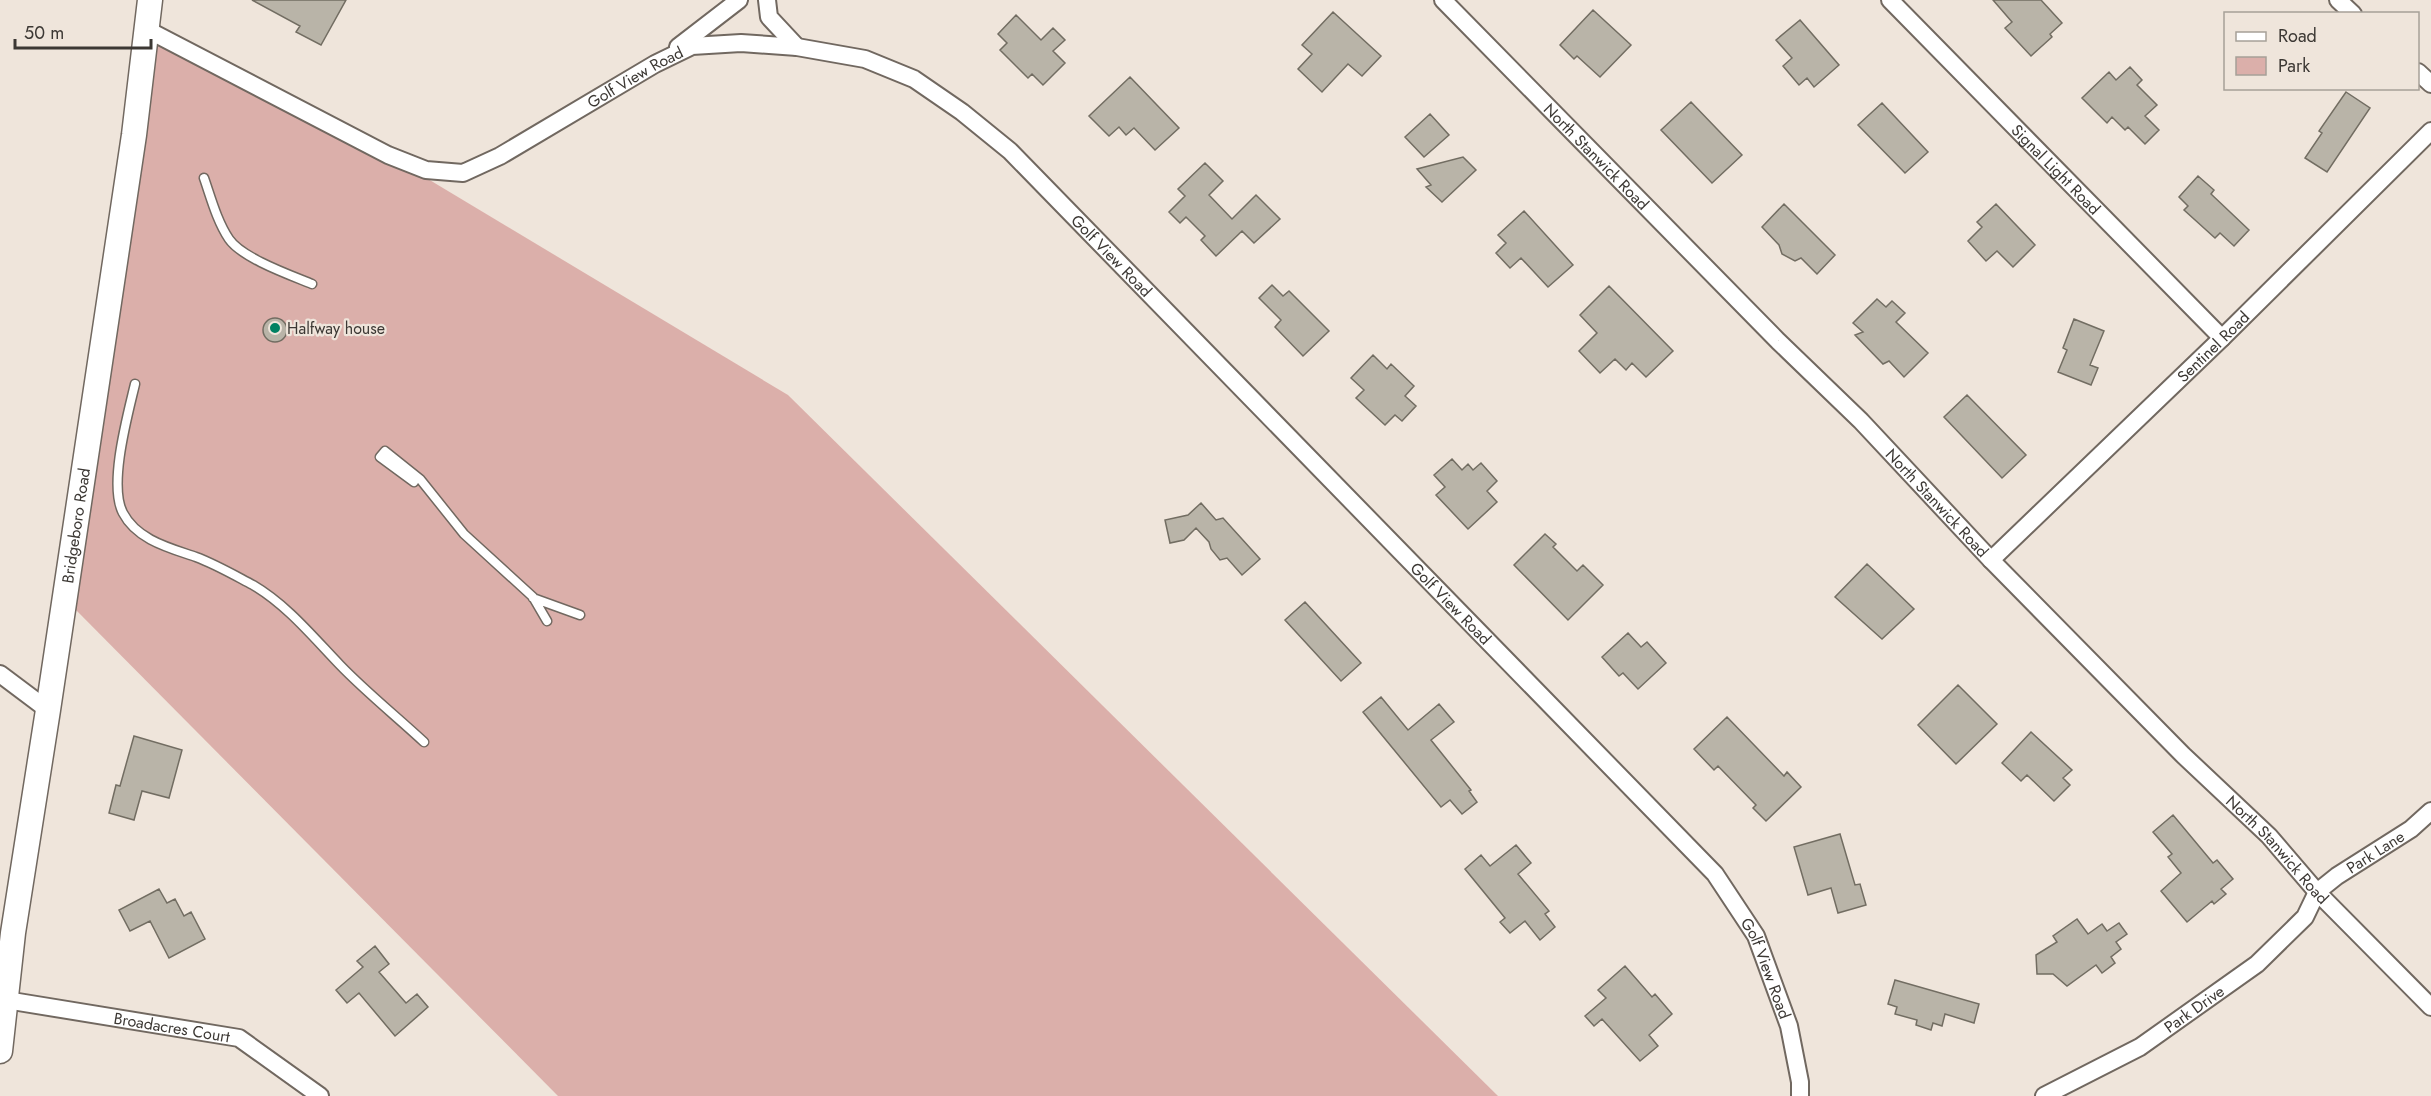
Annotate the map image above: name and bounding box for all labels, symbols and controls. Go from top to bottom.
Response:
scale bar [15,12,152,50]
legend [2224,12,2419,90]
text: 50 m [24,20,64,46]
text: Road [2278,23,2317,49]
street label: Golf View Road [583,41,687,114]
text: Park [2278,53,2310,79]
street label: North Stanwick Road [1538,98,1654,215]
street label: Signal Light Road [2006,119,2106,220]
street label: Golf View Road [1066,209,1157,302]
street label: Sentinel Road [2172,306,2255,388]
place label: Halfway house [287,317,385,340]
marker: Halfway house [268,321,282,335]
street label: North Stanwick Road [1880,443,1994,562]
street label: Bridgeboro Road [56,466,96,585]
street label: Golf View Road [1405,557,1496,650]
street label: North Stanwick Road [2221,790,2334,909]
street label: Park Lane [2342,825,2409,879]
street label: Golf View Road [1735,913,1796,1022]
street label: Park Drive [2160,980,2229,1038]
street label: Broadacres Court [112,1007,232,1048]

